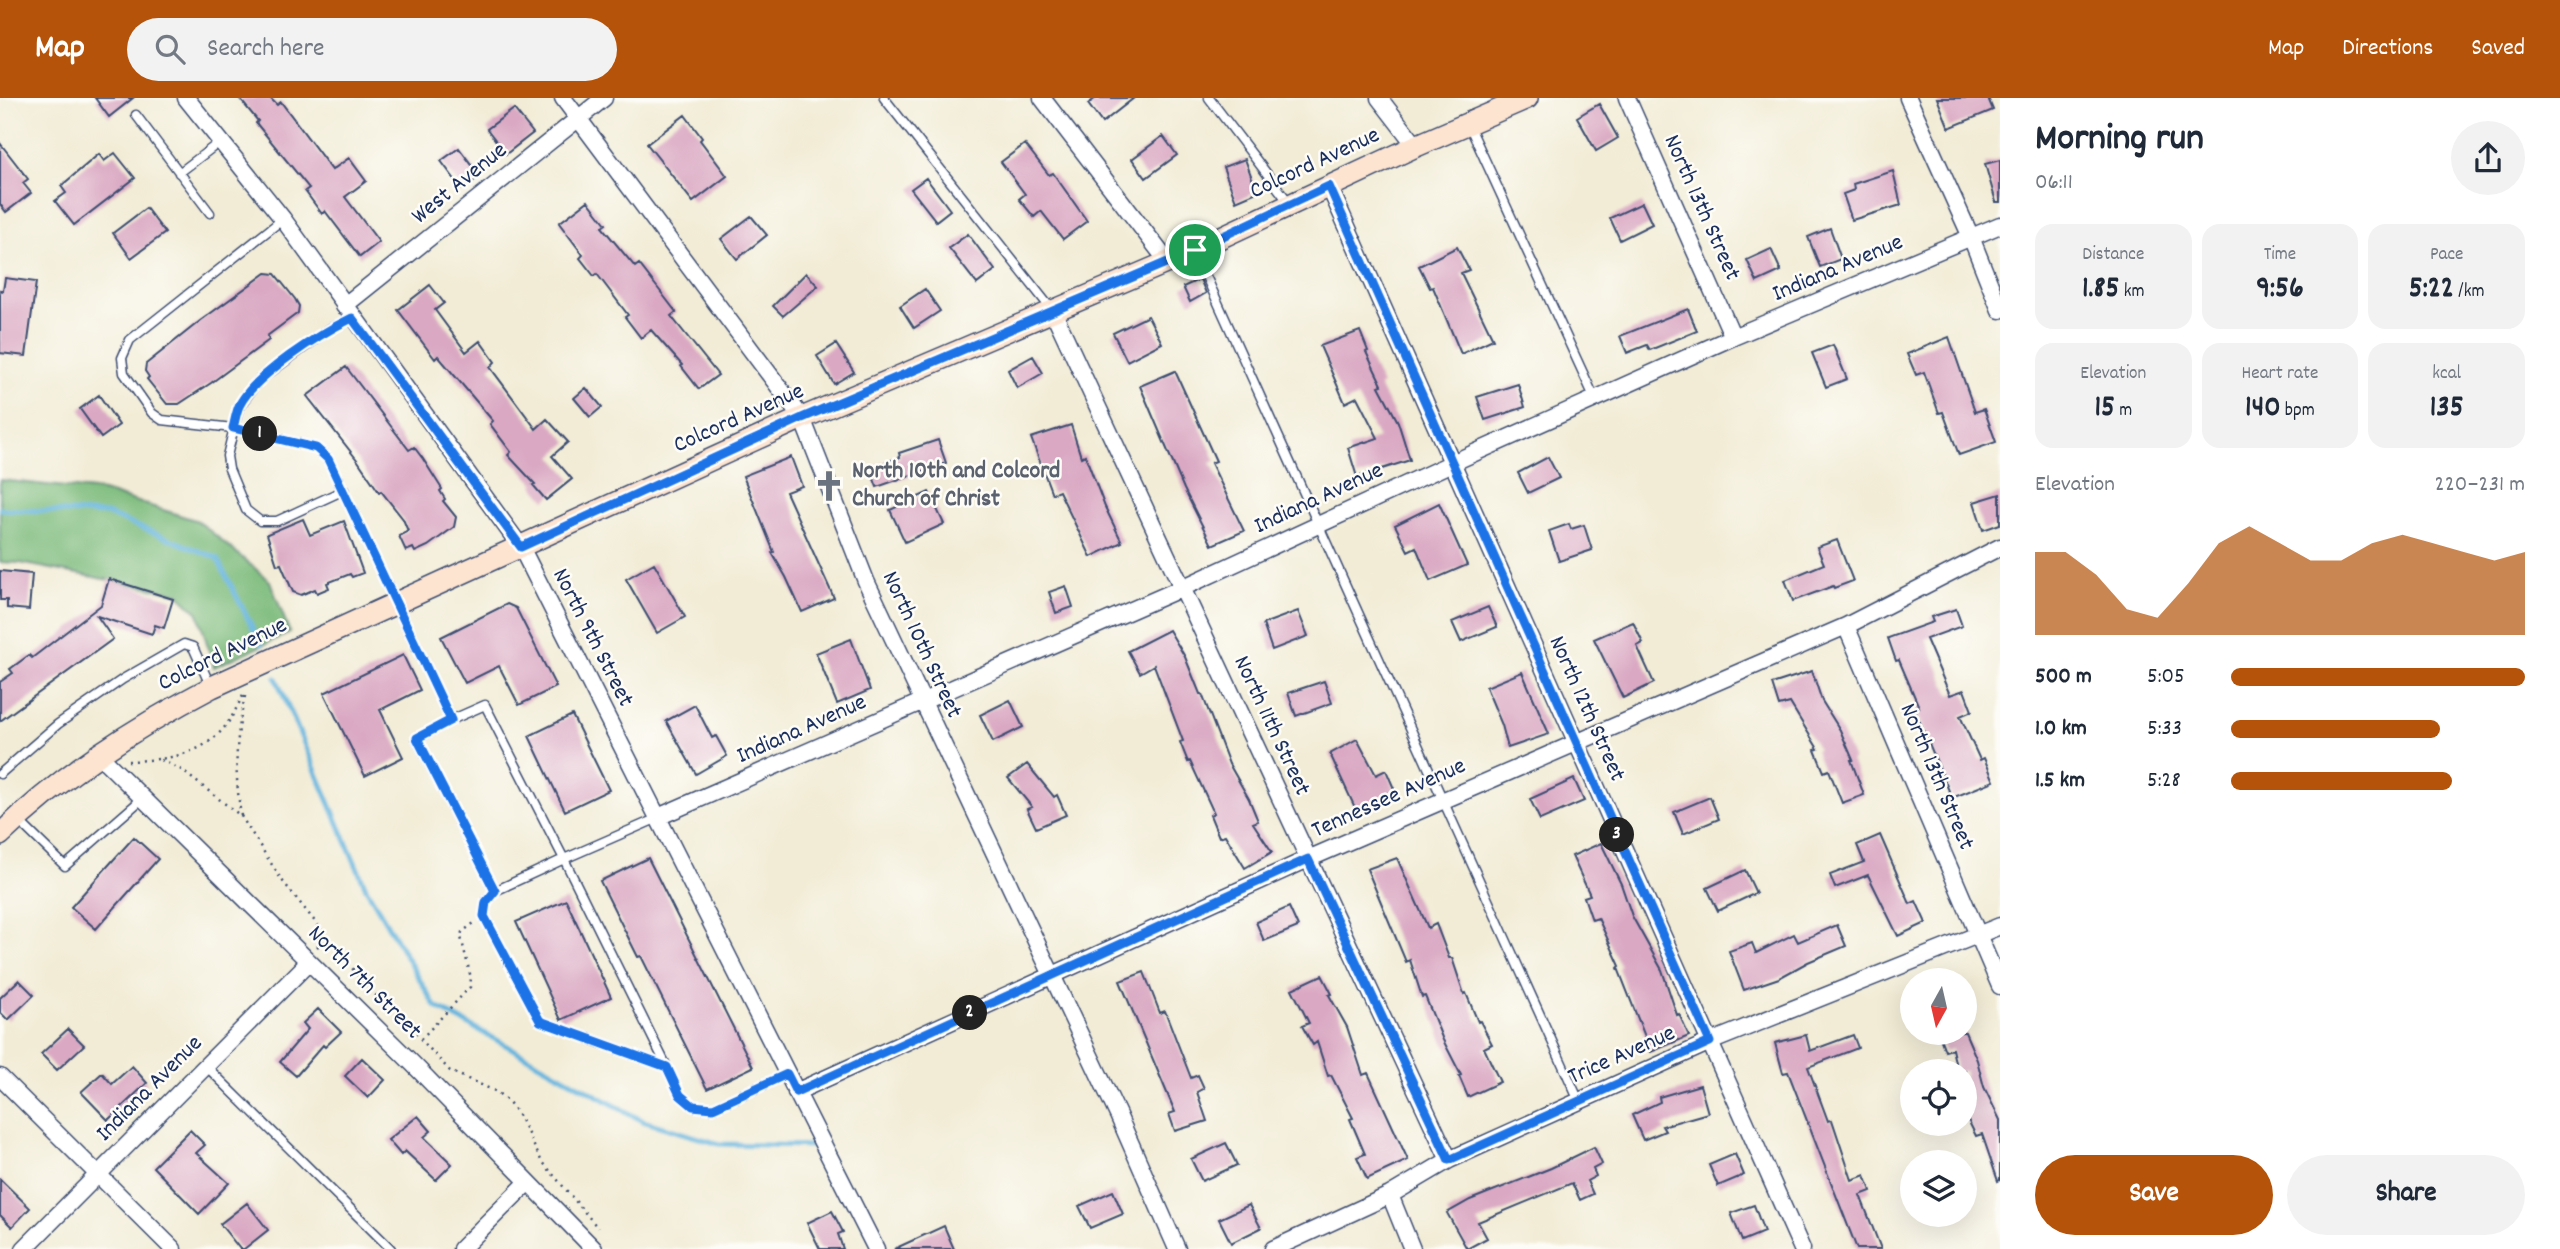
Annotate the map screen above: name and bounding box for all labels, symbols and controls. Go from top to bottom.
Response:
search box [127,18,617,81]
text: Map [35,26,85,73]
icon: search [151,30,189,68]
text: Search here [207,31,325,68]
text: Map [2268,32,2304,66]
text: Directions [2342,32,2433,66]
text: Saved [2471,32,2525,66]
text: Morning run [2035,113,2204,168]
street label: Colcord Avenue [1244,119,1386,209]
button: share [2451,121,2525,195]
street label: North 13th Street [1654,130,1748,286]
street label: West Avenue [405,135,515,233]
text: 06:11 [2035,167,2073,200]
pin [1165,220,1225,280]
street label: Indiana Avenue [1767,226,1909,312]
icon: arrive [1176,231,1214,269]
text: Distance [2082,242,2144,269]
text: Time [2264,242,2296,269]
text: Pace [2430,242,2463,269]
text: 1.85 [2082,269,2119,312]
text: 9:56 [2256,269,2304,312]
text: 5:22 [2409,269,2454,312]
text: km [2119,279,2145,306]
text: /km [2454,279,2485,306]
text: Elevation [2080,361,2146,388]
text: Heart rate [2242,361,2318,388]
text: kcal [2432,361,2461,388]
street label: Colcord Avenue [668,375,810,463]
text: 15 [2094,388,2115,431]
text: 140 [2245,388,2280,431]
text: 135 [2430,388,2464,431]
text: m [2115,398,2132,425]
text: bpm [2280,398,2315,425]
pin: 1 [243,416,278,452]
text: 1 [257,420,262,447]
street label: Indiana Avenue [1249,454,1389,544]
place label: North 10th and Colcord Church of Christ [852,455,1060,517]
church icon: North 10th and Colcord Church of Christ [812,469,846,503]
text: Elevation [2035,469,2115,502]
text: 220–231 m [2435,469,2525,502]
street label: North 9th Street [542,563,642,713]
street label: North 10th Street [872,566,970,724]
street label: Colcord Avenue [153,609,293,701]
street label: North 12th Street [1539,631,1633,787]
street label: North 11th Street [1224,650,1318,802]
text: 500 m [2035,661,2092,694]
text: 5:05 [2147,661,2185,694]
street label: Indiana Avenue [732,686,872,774]
street label: North 13th Street [1890,698,1982,856]
text: 1.0 km [2035,713,2087,746]
text: 5:33 [2147,713,2182,746]
street label: Tennessee Avenue [1307,750,1471,848]
text: 1.5 km [2035,765,2085,798]
text: 5:28 [2147,765,2181,798]
pin: 3 [1600,818,1634,852]
text: 3 [1612,821,1621,848]
street label: North 7th Street [299,918,429,1048]
north arrow [1900,968,1978,1045]
map controls [1900,968,1977,1227]
pin: 2 [953,996,988,1030]
text: 2 [965,999,974,1026]
street label: Trice Avenue [1563,1017,1681,1095]
street label: Indiana Avenue [89,1028,211,1150]
button: locate [1900,1059,1977,1136]
button: layers [1900,1150,1977,1227]
button: Save [2035,1155,2273,1235]
button: Share [2287,1155,2525,1235]

